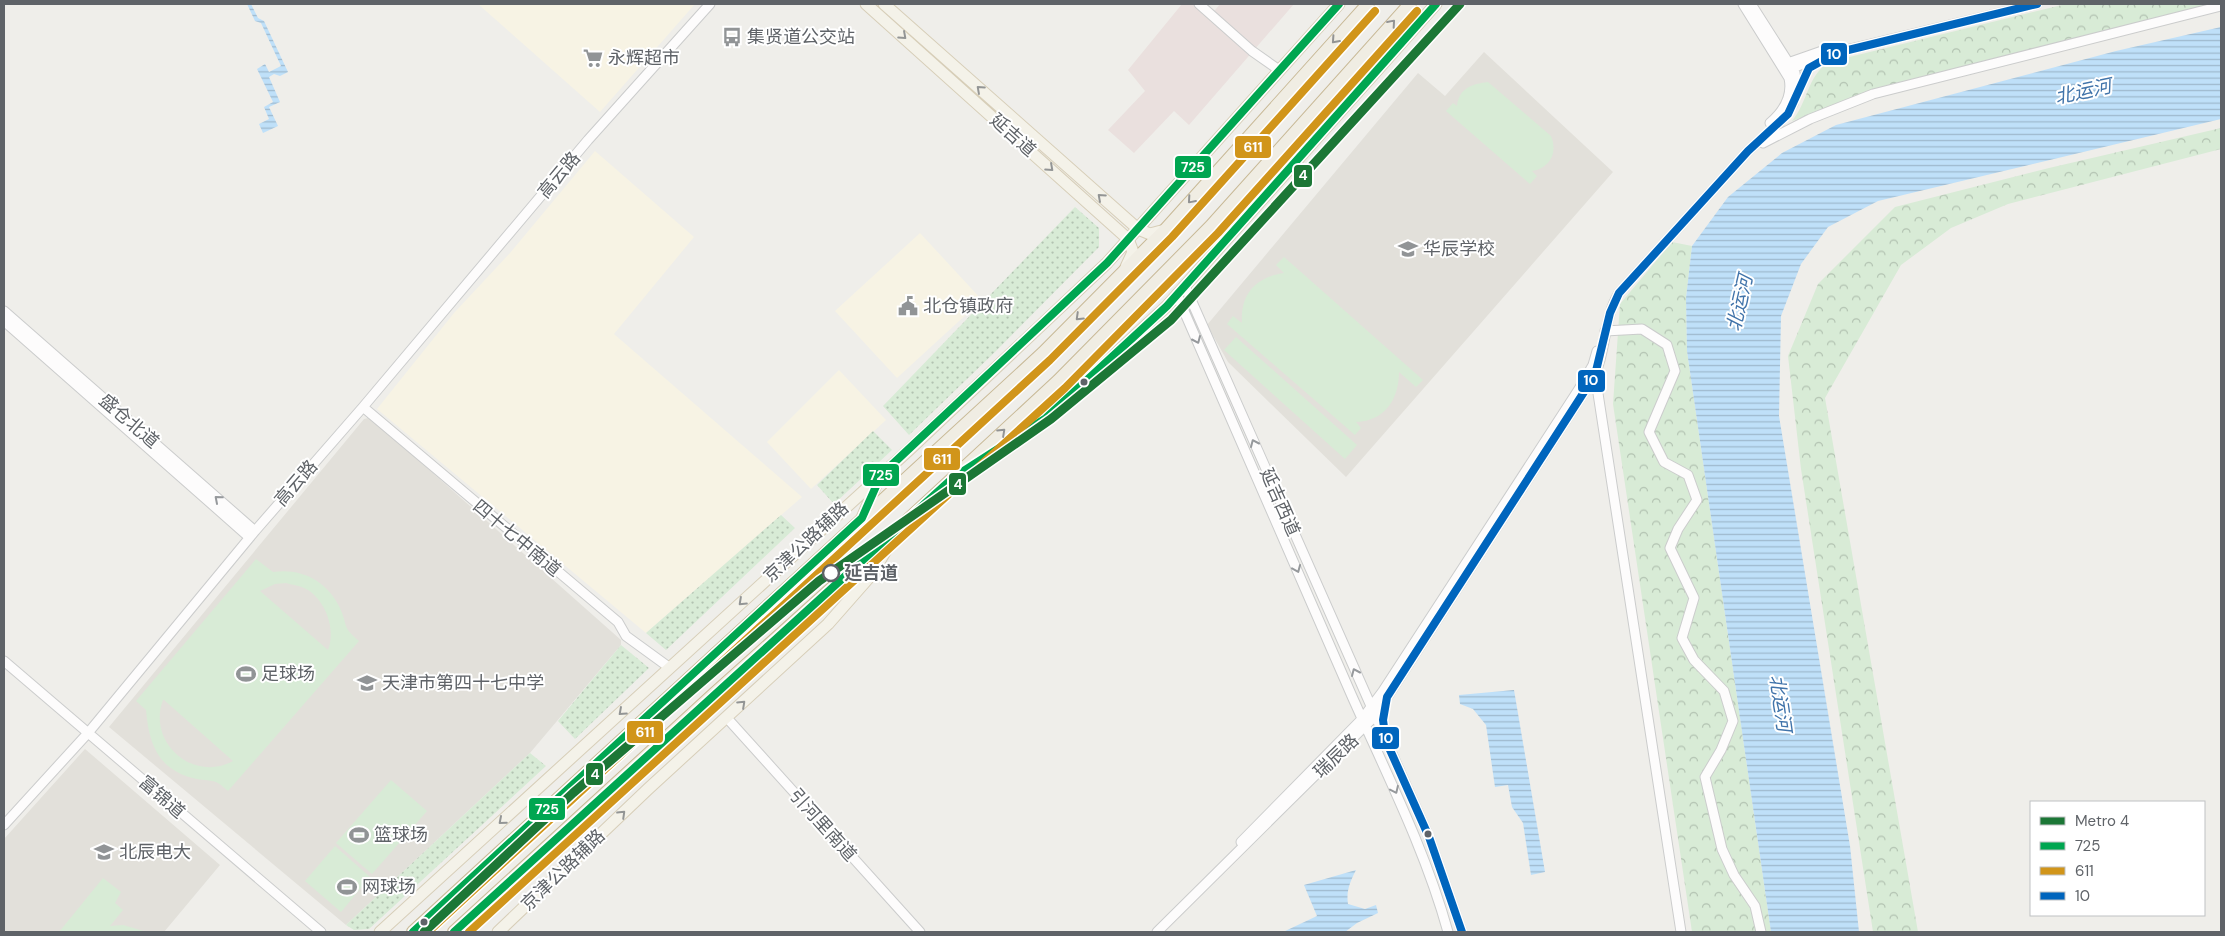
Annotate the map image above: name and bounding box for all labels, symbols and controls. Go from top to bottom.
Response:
one-way arrow [1387,20,1396,29]
place label: 集贤道公交站 [747,25,855,49]
bus stop icon: 集贤道公交站 [721,26,743,48]
one-way arrow [897,30,906,39]
one-way arrow [1332,34,1341,43]
line badge: 10 [1820,42,1848,66]
text: 10 [1827,45,1842,63]
place label: 永辉超市 [608,46,680,70]
supermarket icon: 永辉超市 [582,47,604,69]
water label: 北运河 [2053,73,2117,110]
one-way arrow [976,86,985,95]
street label: 延吉道 [985,108,1041,162]
line badge: 611 [1234,135,1272,159]
text: 611 [1243,138,1263,156]
street label: 高云路 [532,147,586,203]
line badge: 725 [1174,155,1212,179]
text: 725 [1181,158,1205,176]
one-way arrow [1044,162,1053,171]
line badge: 4 [1293,164,1313,188]
text: 4 [1298,166,1308,184]
one-way arrow [1098,193,1107,202]
one-way arrow [1188,194,1197,203]
place label: 华辰学校 [1423,237,1495,261]
school or university icon: 华辰学校 [1397,238,1419,260]
water label: 北运河 [1721,269,1759,334]
place label: 北仓镇政府 [923,294,1013,318]
public building icon: 北仓镇政府 [897,295,919,317]
one-way arrow [1076,311,1085,320]
one-way arrow [1190,335,1201,344]
line badge: 10 [1577,369,1606,393]
text: 10 [1584,371,1599,389]
unlabelled marker [1079,377,1089,387]
street label: 盛仓北道 [94,388,164,454]
one-way arrow [997,429,1006,438]
one-way arrow [1250,439,1260,448]
line badge: 611 [923,447,961,471]
text: 611 [932,450,952,468]
street label: 高云路 [269,455,323,511]
line badge: 725 [862,463,900,487]
street label: 延吉西道 [1254,464,1306,540]
text: 725 [869,466,893,484]
line badge: 4 [948,472,967,496]
text: 4 [953,475,963,493]
street label: 四十七中南道 [468,494,566,582]
one-way arrow [215,495,224,504]
street label: 京津公路辅路 [758,496,854,588]
place label: 延吉道 [844,561,898,585]
marker: 延吉道 [822,564,840,582]
one-way arrow [1291,564,1302,573]
one-way arrow [738,596,747,605]
place label: 足球场 [261,662,315,686]
sports icon: 足球场 [235,663,257,685]
one-way arrow [1351,668,1362,677]
place label: 天津市第四十七中学 [382,671,544,695]
school or university icon: 天津市第四十七中学 [356,672,378,694]
water label: 北运河 [1764,673,1797,737]
one-way arrow [736,701,745,710]
one-way arrow [619,706,628,715]
line badge: 611 [626,720,664,744]
text: 611 [635,723,655,741]
line badge: 10 [1371,726,1400,750]
street label: 瑞辰路 [1308,729,1364,783]
text: 10 [1379,729,1394,747]
line badge: 4 [585,762,604,786]
text: 4 [590,765,600,783]
street label: 富锦道 [134,770,190,824]
street label: 引河里南道 [784,784,862,866]
one-way arrow [1388,785,1399,794]
line badge: 725 [528,797,566,821]
text: 725 [535,800,559,818]
legend [2030,801,2205,916]
one-way arrow [616,811,625,820]
text: Metro 4 [2075,811,2129,831]
one-way arrow [499,816,508,824]
place label: 篮球场 [374,823,428,847]
sports icon: 篮球场 [348,824,370,846]
street label: 京津公路辅路 [516,824,610,916]
unlabelled marker [1423,829,1433,839]
text: 725 [2075,836,2100,856]
place label: 北辰电大 [119,840,191,864]
school or university icon: 北辰电大 [93,841,115,863]
text: 611 [2075,861,2094,881]
place label: 网球场 [362,875,416,899]
sports icon: 网球场 [336,876,358,898]
text: 10 [2075,886,2090,906]
unlabelled marker [419,917,429,927]

